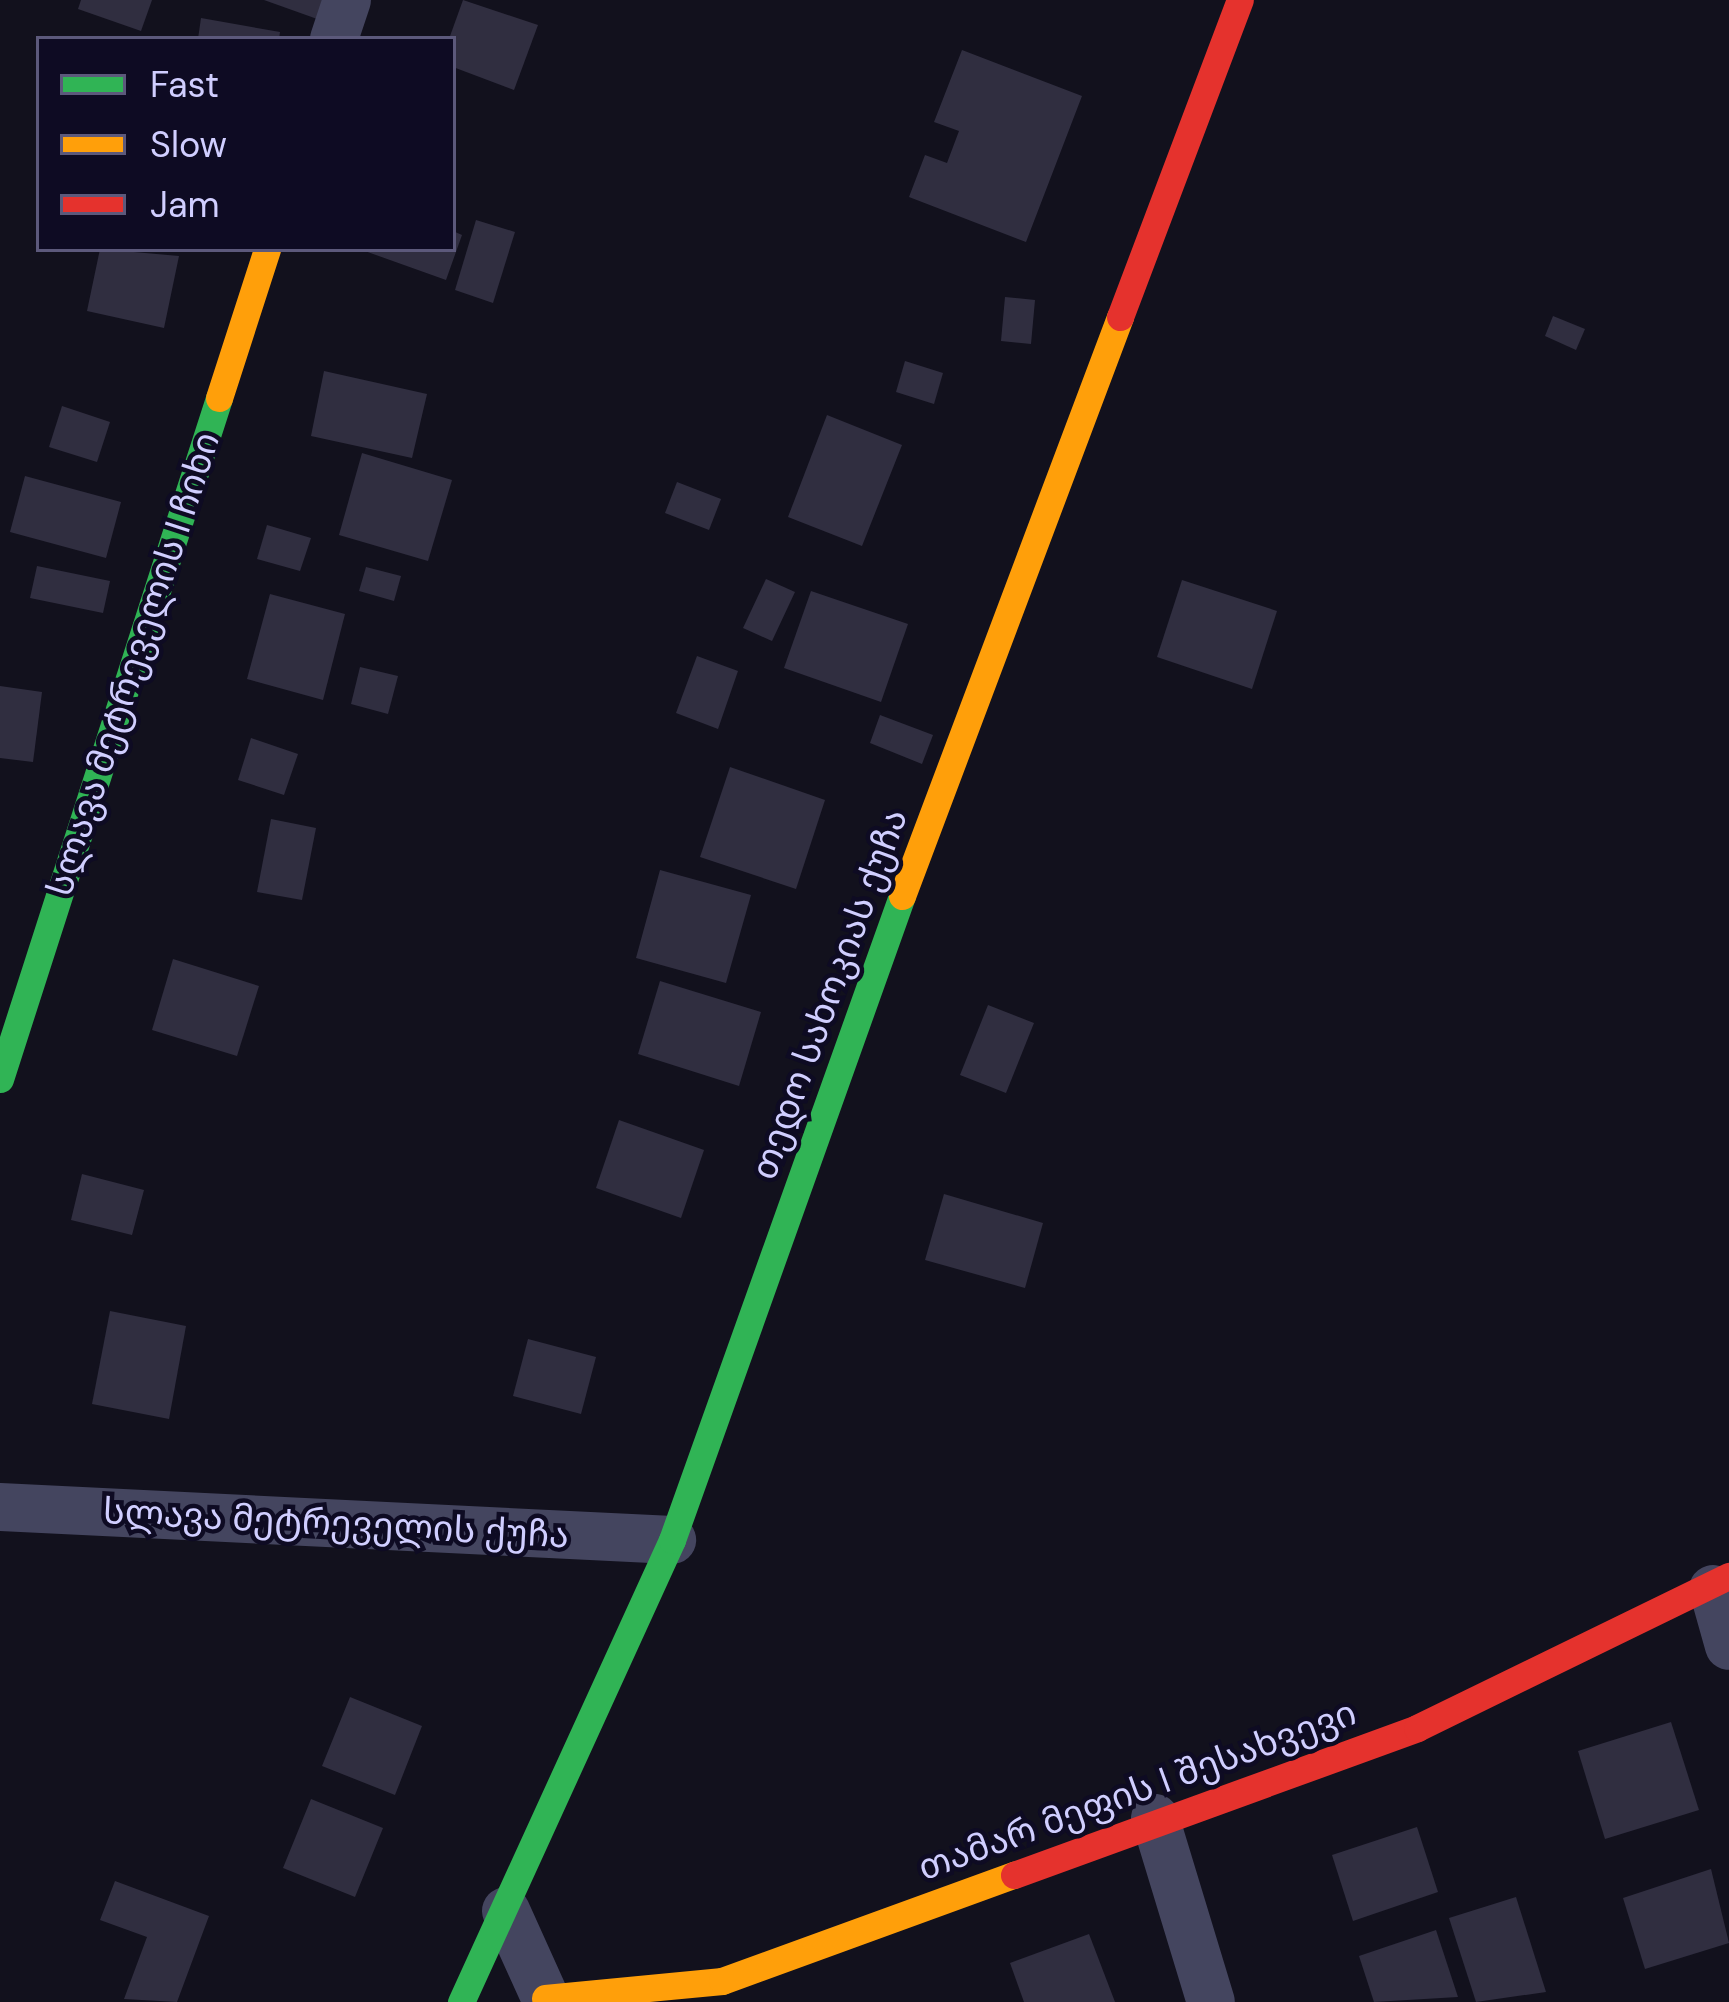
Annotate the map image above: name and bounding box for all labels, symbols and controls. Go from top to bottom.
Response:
legend [36,36,456,252]
text: Fast [150,61,219,108]
text: Slow [150,121,227,168]
text: Jam [150,181,220,228]
street label: სლავა მეტრეველის I ჩიხი [38,427,228,901]
street label: თედო სახოკიას ქუჩა [742,803,916,1185]
street label: სლავა მეტრეველის ქუჩა [102,1489,570,1557]
street label: თამარ მეფის I შესახვევი [912,1691,1362,1889]

